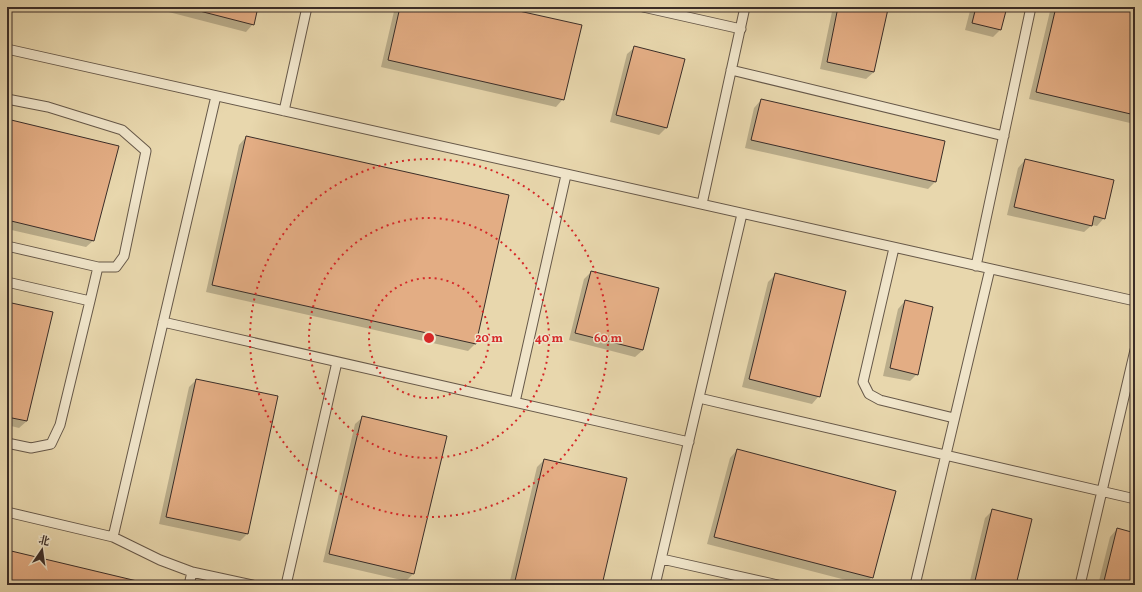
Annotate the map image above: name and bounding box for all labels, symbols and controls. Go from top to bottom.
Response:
centre of rings [422,331,436,345]
text: 20 m [475,331,503,347]
text: 40 m [535,331,564,347]
text: 60 m [594,331,622,347]
north arrow [22,530,62,570]
text: 北 [37,533,51,550]

